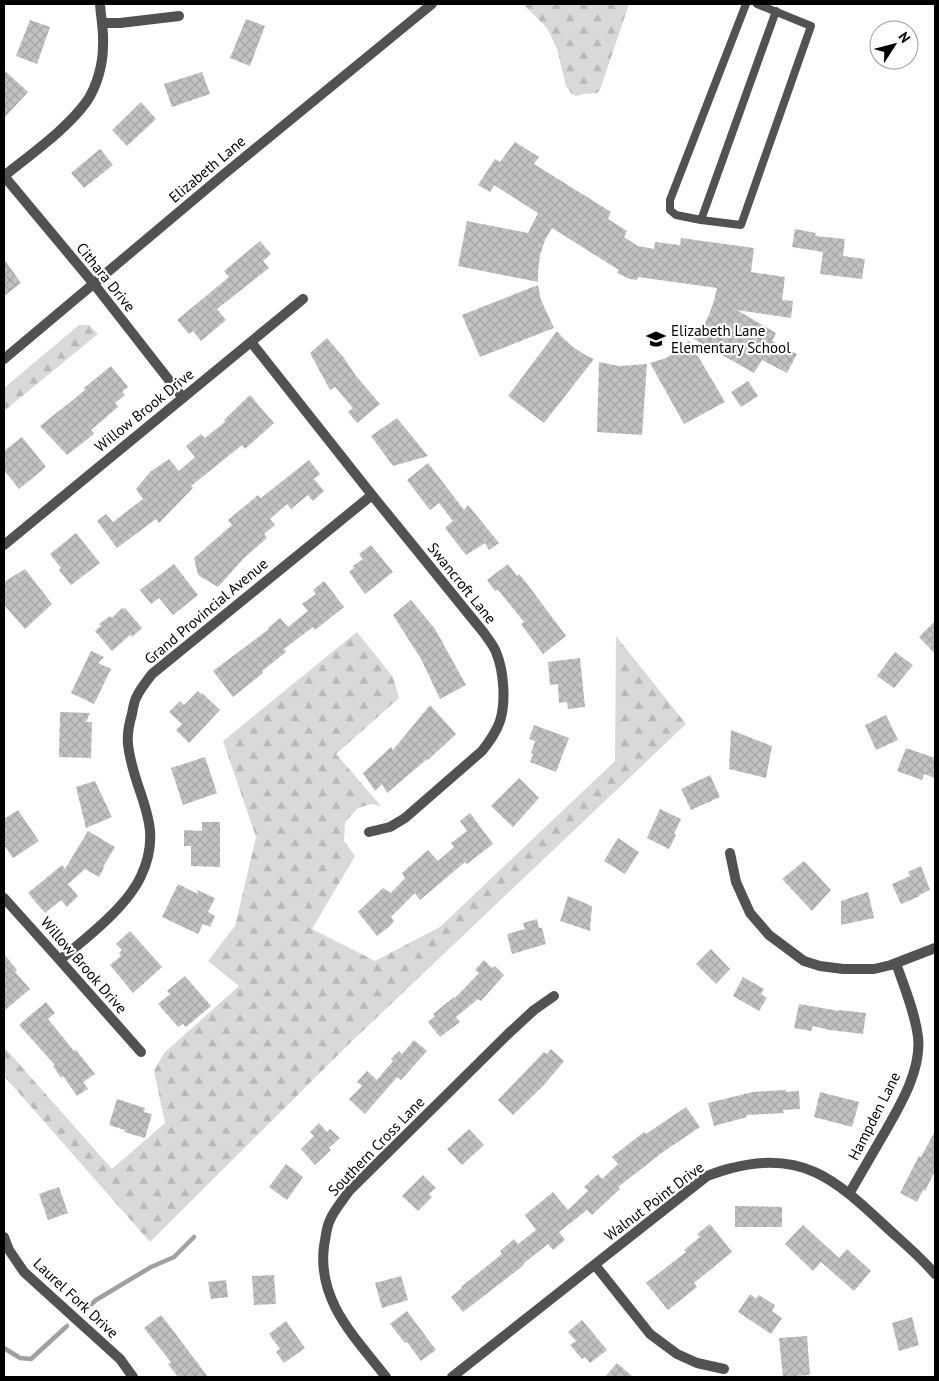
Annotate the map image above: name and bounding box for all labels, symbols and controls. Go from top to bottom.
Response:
north arrow [869,20,919,70]
text: N [895,28,915,46]
street label: Elizabeth Lane [165,131,249,207]
street label: Cithara Drive [72,239,140,315]
place label: Elizabeth Lane Elementary School [671,321,791,357]
school or university icon: Elizabeth Lane Elementary School [645,328,667,350]
street label: Willow Brook Drive [91,364,197,456]
street label: Swancroft Lane [424,539,500,627]
street label: Grand Provincial Avenue [140,554,272,668]
street label: Willow Brook Drive [37,913,131,1017]
street label: Hampden Lane [844,1069,904,1163]
street label: Southern Cross Lane [324,1092,428,1200]
street label: Walnut Point Drive [600,1157,708,1245]
street label: Laurel Fork Drive [30,1254,122,1342]

